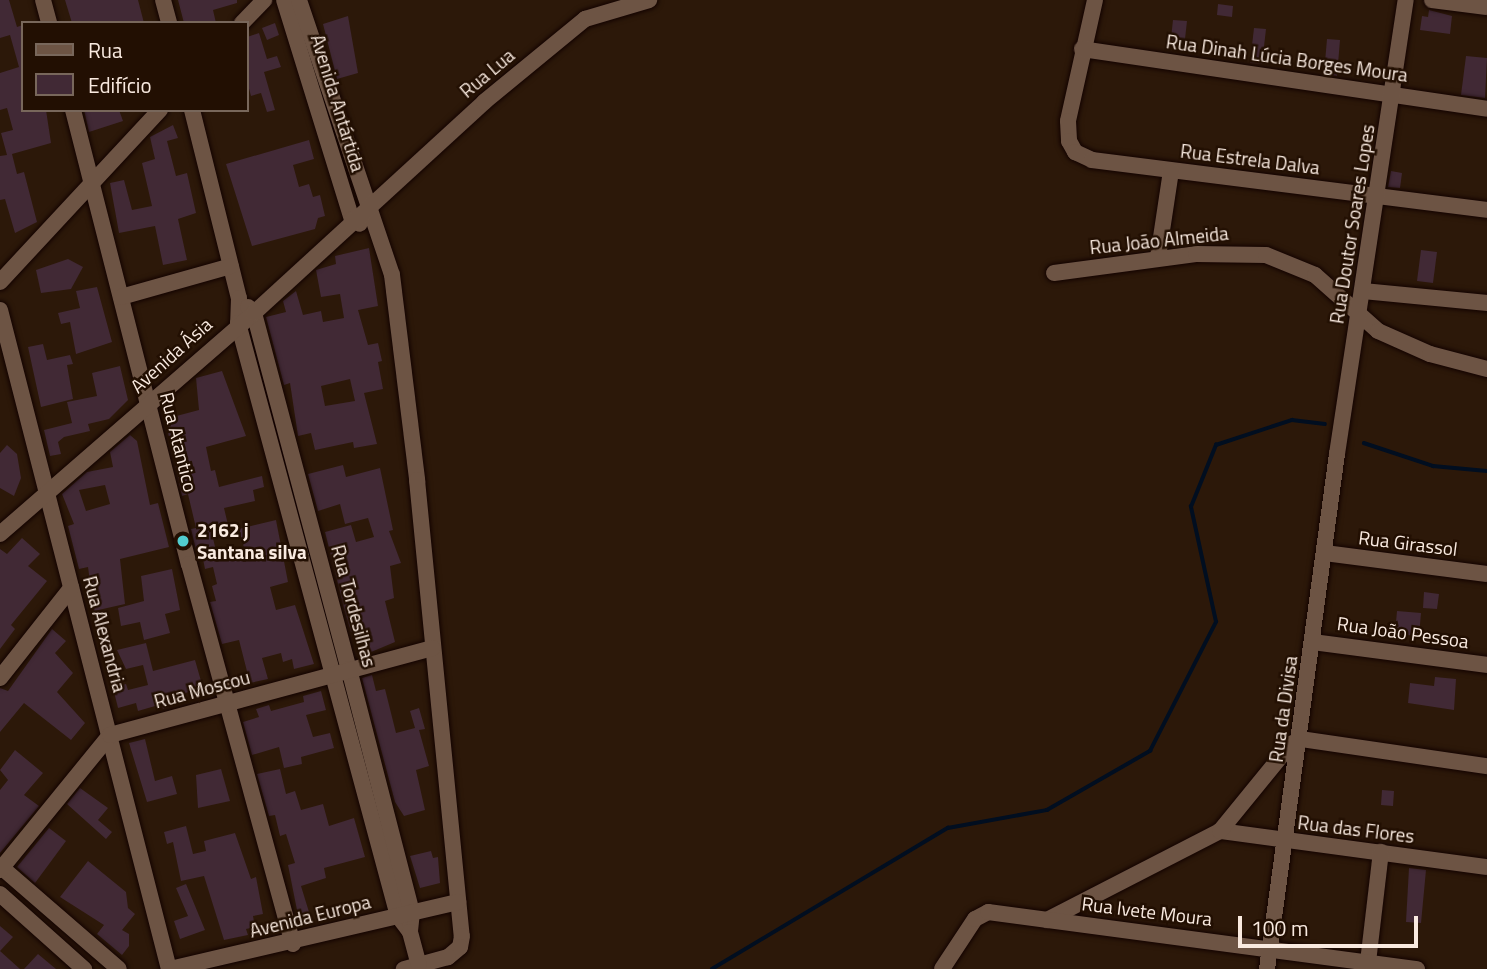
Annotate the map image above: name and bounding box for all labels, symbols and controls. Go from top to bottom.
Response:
legend [21,21,248,112]
street label: Rua Dinah Lúcia Borges Moura [1165,30,1409,86]
street label: Avenida Antártida [306,32,370,174]
text: Rua [88,34,123,66]
street label: Rua Lua [455,44,519,102]
text: Edifício [88,69,152,101]
street label: Rua Doutor Soares Lopes [1325,123,1379,325]
street label: Rua Estrela Dalva [1179,139,1321,179]
street label: Rua João Almeida [1088,221,1230,259]
street label: Avenida Ásia [126,313,216,397]
street label: Rua Atantico [156,390,202,494]
place label: 2162 j Santana silva [197,519,307,563]
street label: Rua Girassol [1357,526,1459,560]
marker: 2162 j Santana silva [175,533,191,549]
street label: Rua Tordesilhas [327,542,381,670]
street label: Rua Alexandria [79,573,131,695]
street label: Rua João Pessoa [1336,611,1470,653]
street label: Rua da Divisa [1264,654,1302,764]
street label: Rua Moscou [151,665,253,713]
street label: Rua das Flores [1296,811,1416,847]
street label: Avenida Europa [247,890,373,942]
street label: Rua Ivete Moura [1081,892,1213,930]
scale bar [1242,902,1422,946]
text: 100 m [1251,912,1308,944]

